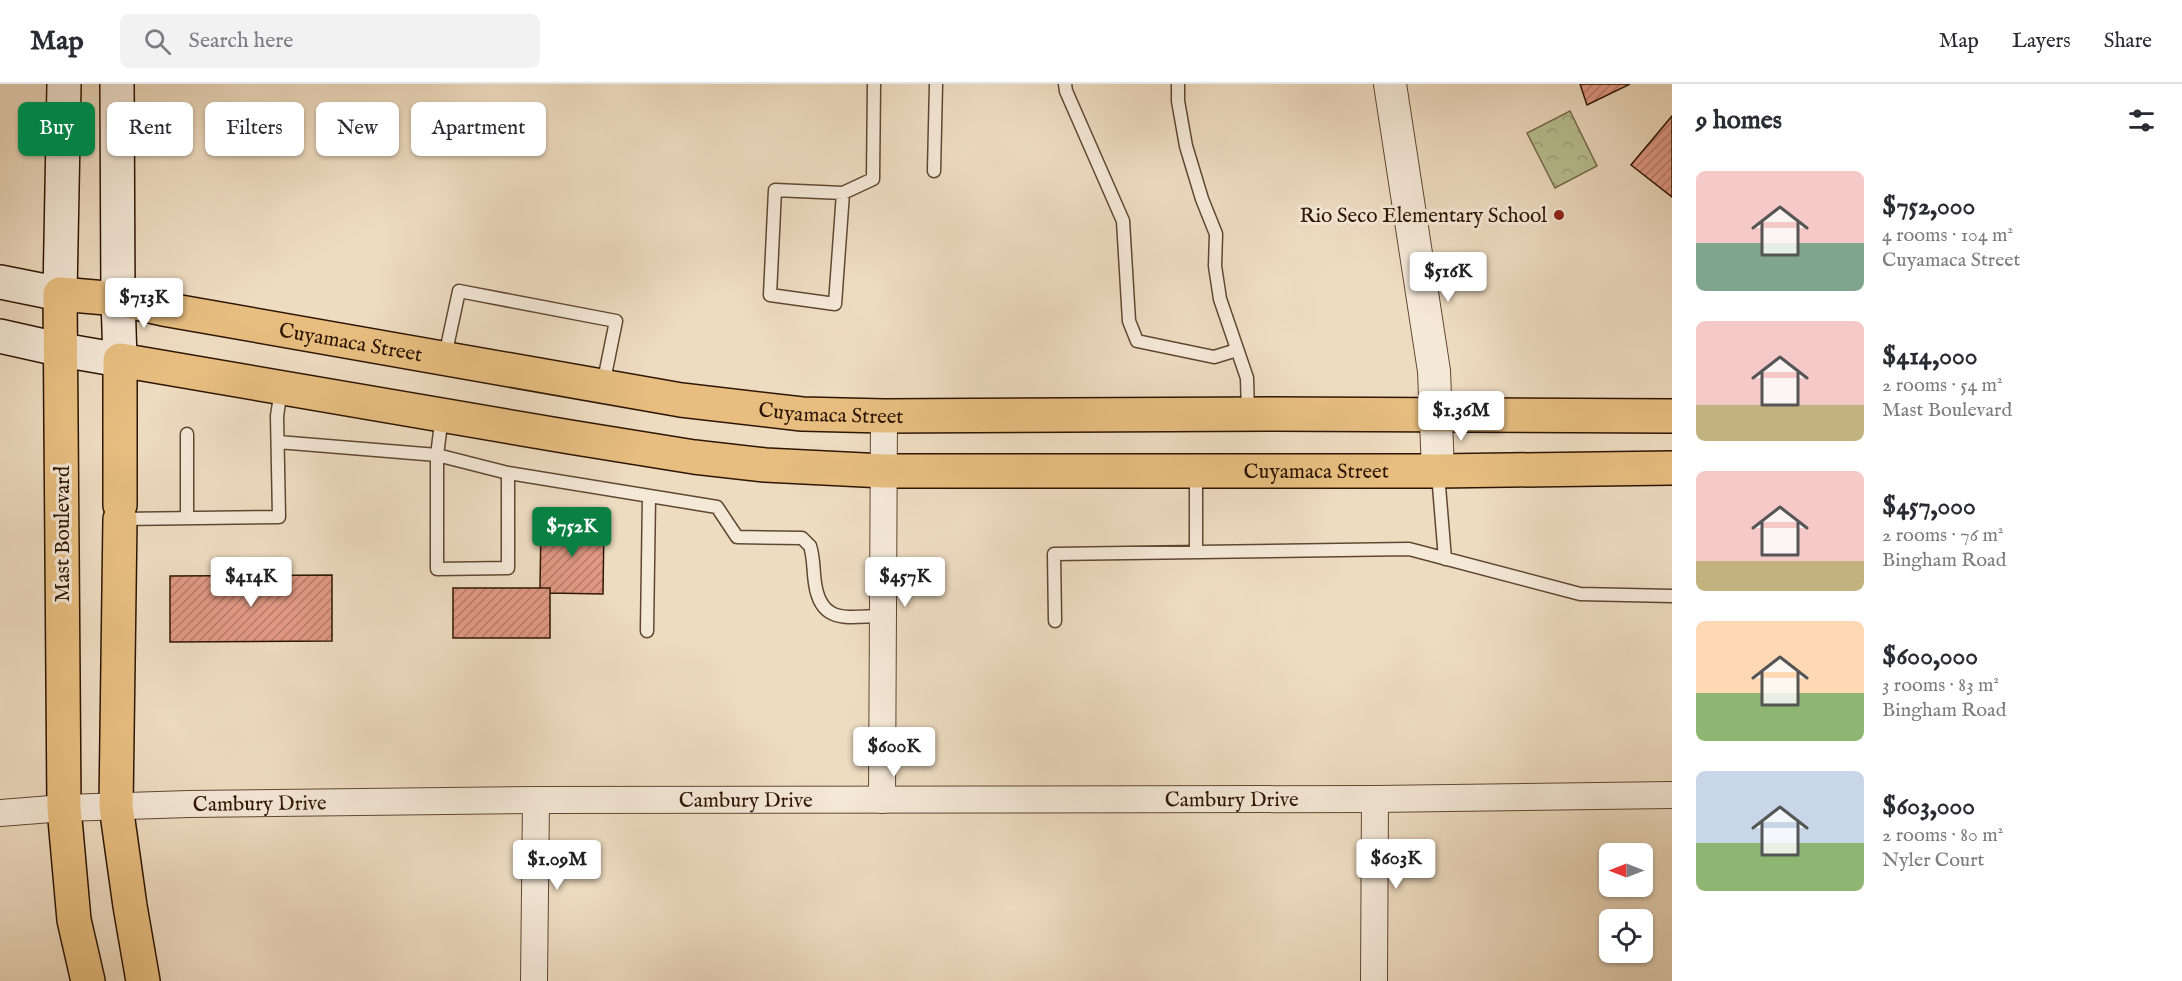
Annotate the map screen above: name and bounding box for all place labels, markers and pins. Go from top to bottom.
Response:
place label: Rio Seco Elementary School [1300,203,1547,230]
marker: Rio Seco Elementary School [1552,208,1566,222]
pin: $516K [1406,252,1490,303]
pin: $713K [102,278,186,329]
pin: $1.36M [1412,391,1510,442]
pin: $752K [530,507,614,558]
pin: $414K [209,557,293,608]
pin: $457K [863,557,947,608]
pin: $600K [852,727,936,778]
pin: $603K [1354,839,1438,890]
pin: $1.09M [508,840,606,891]

